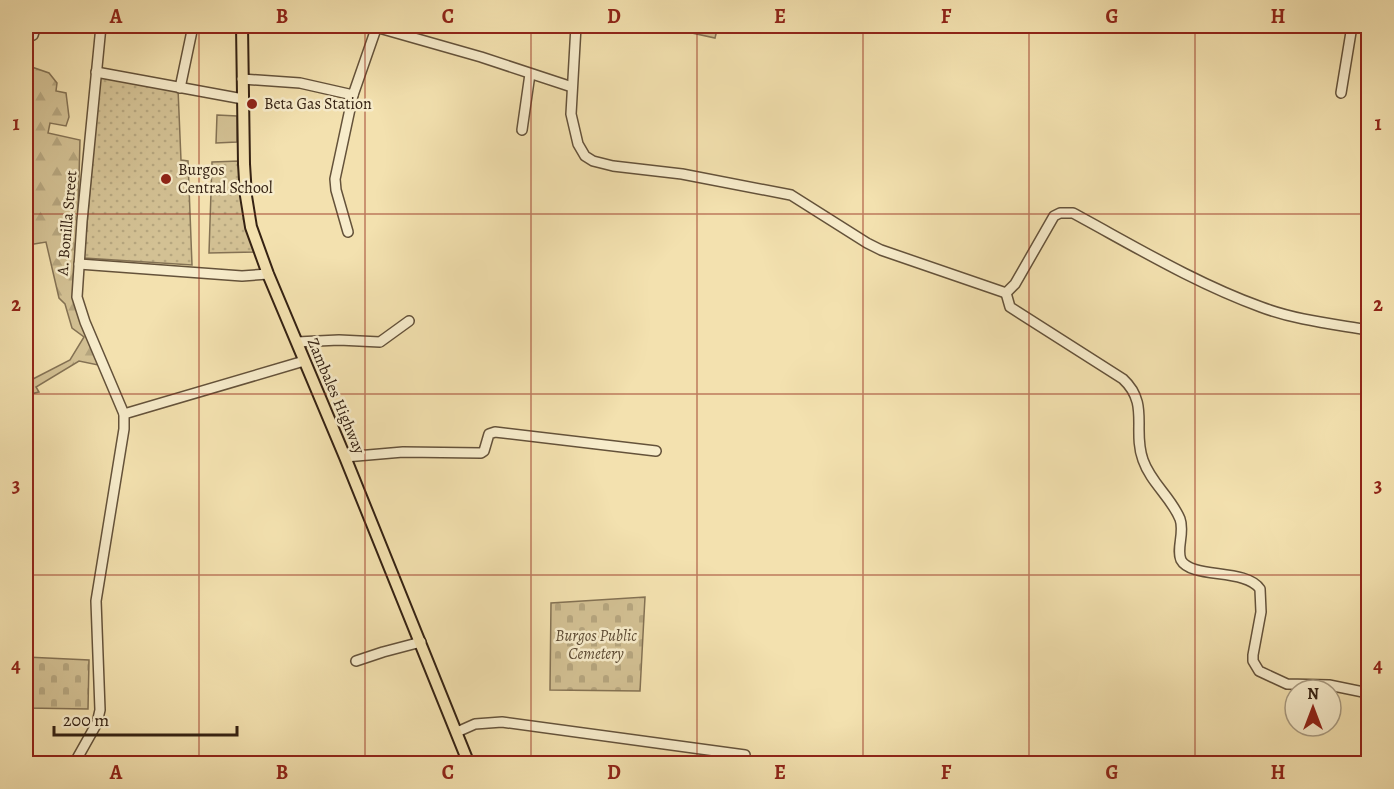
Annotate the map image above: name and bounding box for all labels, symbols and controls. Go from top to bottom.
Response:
text: A [109,3,123,30]
text: B [276,3,288,30]
text: C [442,3,454,30]
text: D [607,3,621,30]
text: E [774,3,786,30]
text: F [941,3,952,30]
text: G [1105,3,1119,30]
text: H [1271,3,1286,30]
place label: Beta Gas Station [264,93,372,115]
marker: Beta Gas Station [245,97,259,111]
text: 1 [12,110,20,137]
text: 1 [1374,110,1382,137]
place label: Burgos Central School [178,159,273,199]
street label: A. Bonilla Street [51,169,83,278]
marker: Burgos Central School [159,172,173,186]
text: 2 [11,291,21,318]
text: 2 [1373,291,1383,318]
street label: Zambales Highway [302,335,371,458]
text: 3 [12,472,20,499]
text: 3 [1374,472,1382,499]
park label: Burgos Public Cemetery [555,625,637,665]
text: 4 [11,652,21,679]
text: 4 [1373,652,1383,679]
north arrow [1283,678,1343,738]
text: N [1307,683,1319,705]
scale bar [54,699,237,737]
text: 200 m [63,708,109,732]
text: A [109,759,123,786]
text: B [276,759,288,786]
text: C [442,759,454,786]
text: D [607,759,621,786]
text: E [774,759,786,786]
text: F [941,759,952,786]
text: G [1105,759,1119,786]
text: H [1271,759,1286,786]

